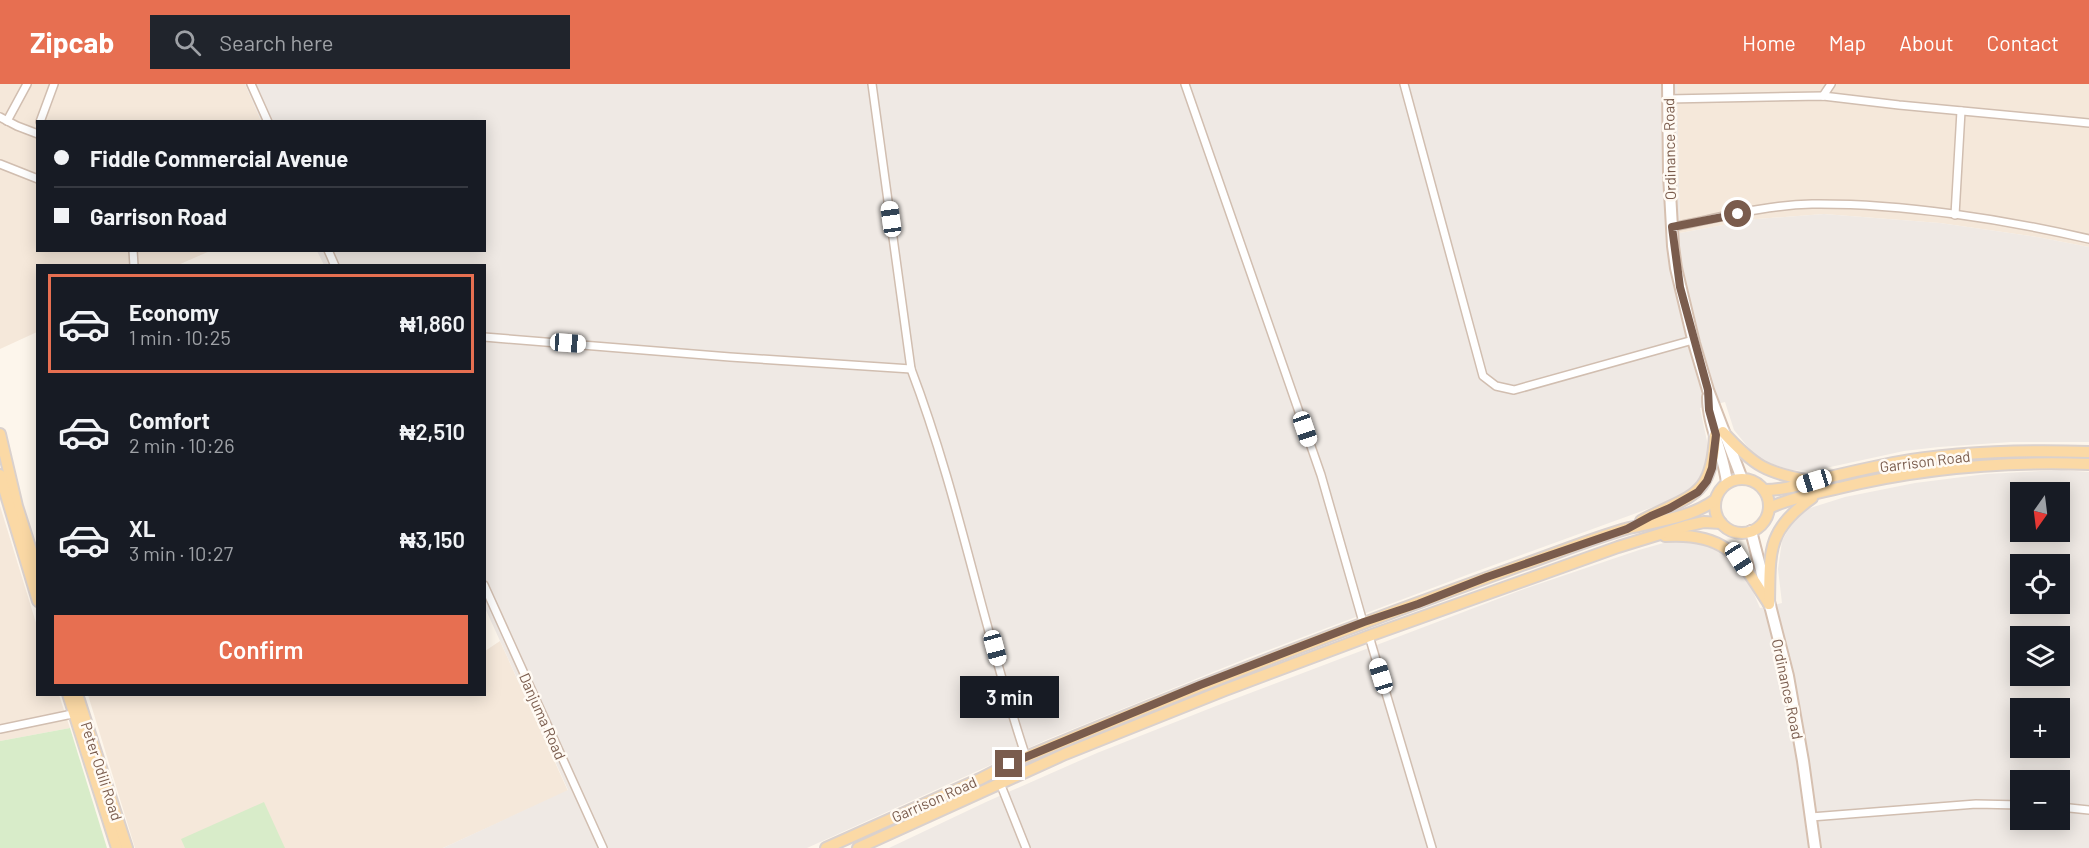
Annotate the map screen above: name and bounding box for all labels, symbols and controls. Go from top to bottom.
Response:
search box [150,15,570,69]
text: Zipcab [30,25,114,59]
icon: search [171,26,204,59]
text: Search here [219,29,334,55]
text: Home [1742,30,1796,55]
text: Map [1829,30,1866,55]
text: About [1899,30,1954,55]
text: Contact [1987,30,2059,55]
street label: Ordinance Road [1659,98,1679,200]
text: Fiddle Commercial Avenue [90,145,348,171]
car [880,200,902,238]
route start [1724,200,1751,227]
text: Garrison Road [90,203,227,229]
icon: car [57,297,111,351]
text: Economy [129,299,219,325]
text: ₦1,860 [400,310,465,336]
text: 1 min · 10:25 [129,325,231,349]
car [549,333,587,353]
icon: car [57,405,111,459]
text: Comfort [129,407,210,433]
car [1291,409,1319,449]
text: ₦2,510 [400,418,465,444]
text: 2 min · 10:26 [129,433,234,457]
street label: Garrison Road [1879,447,1971,475]
car [1794,467,1834,495]
north arrow [2010,482,2070,542]
map controls [2010,482,2070,830]
icon: car [57,513,111,567]
text: XL [129,515,155,541]
text: ₦3,150 [400,526,465,552]
car [1722,539,1756,579]
text: 3 min · 10:27 [129,541,233,565]
button: locate [2010,554,2070,614]
button: Confirm [54,615,468,684]
button: layers [2010,626,2070,686]
car [982,628,1008,668]
street label: Ordinance Road [1769,637,1807,741]
car [1367,656,1395,696]
street label: Danjuma Road [516,670,570,762]
callout: 3 min [960,677,1058,719]
text: 3 min [986,685,1033,709]
button: + [2010,698,2070,758]
street label: Peter Odili Road [78,719,126,823]
route end [995,750,1022,777]
button: − [2010,770,2070,830]
street label: Garrison Road [889,772,979,826]

